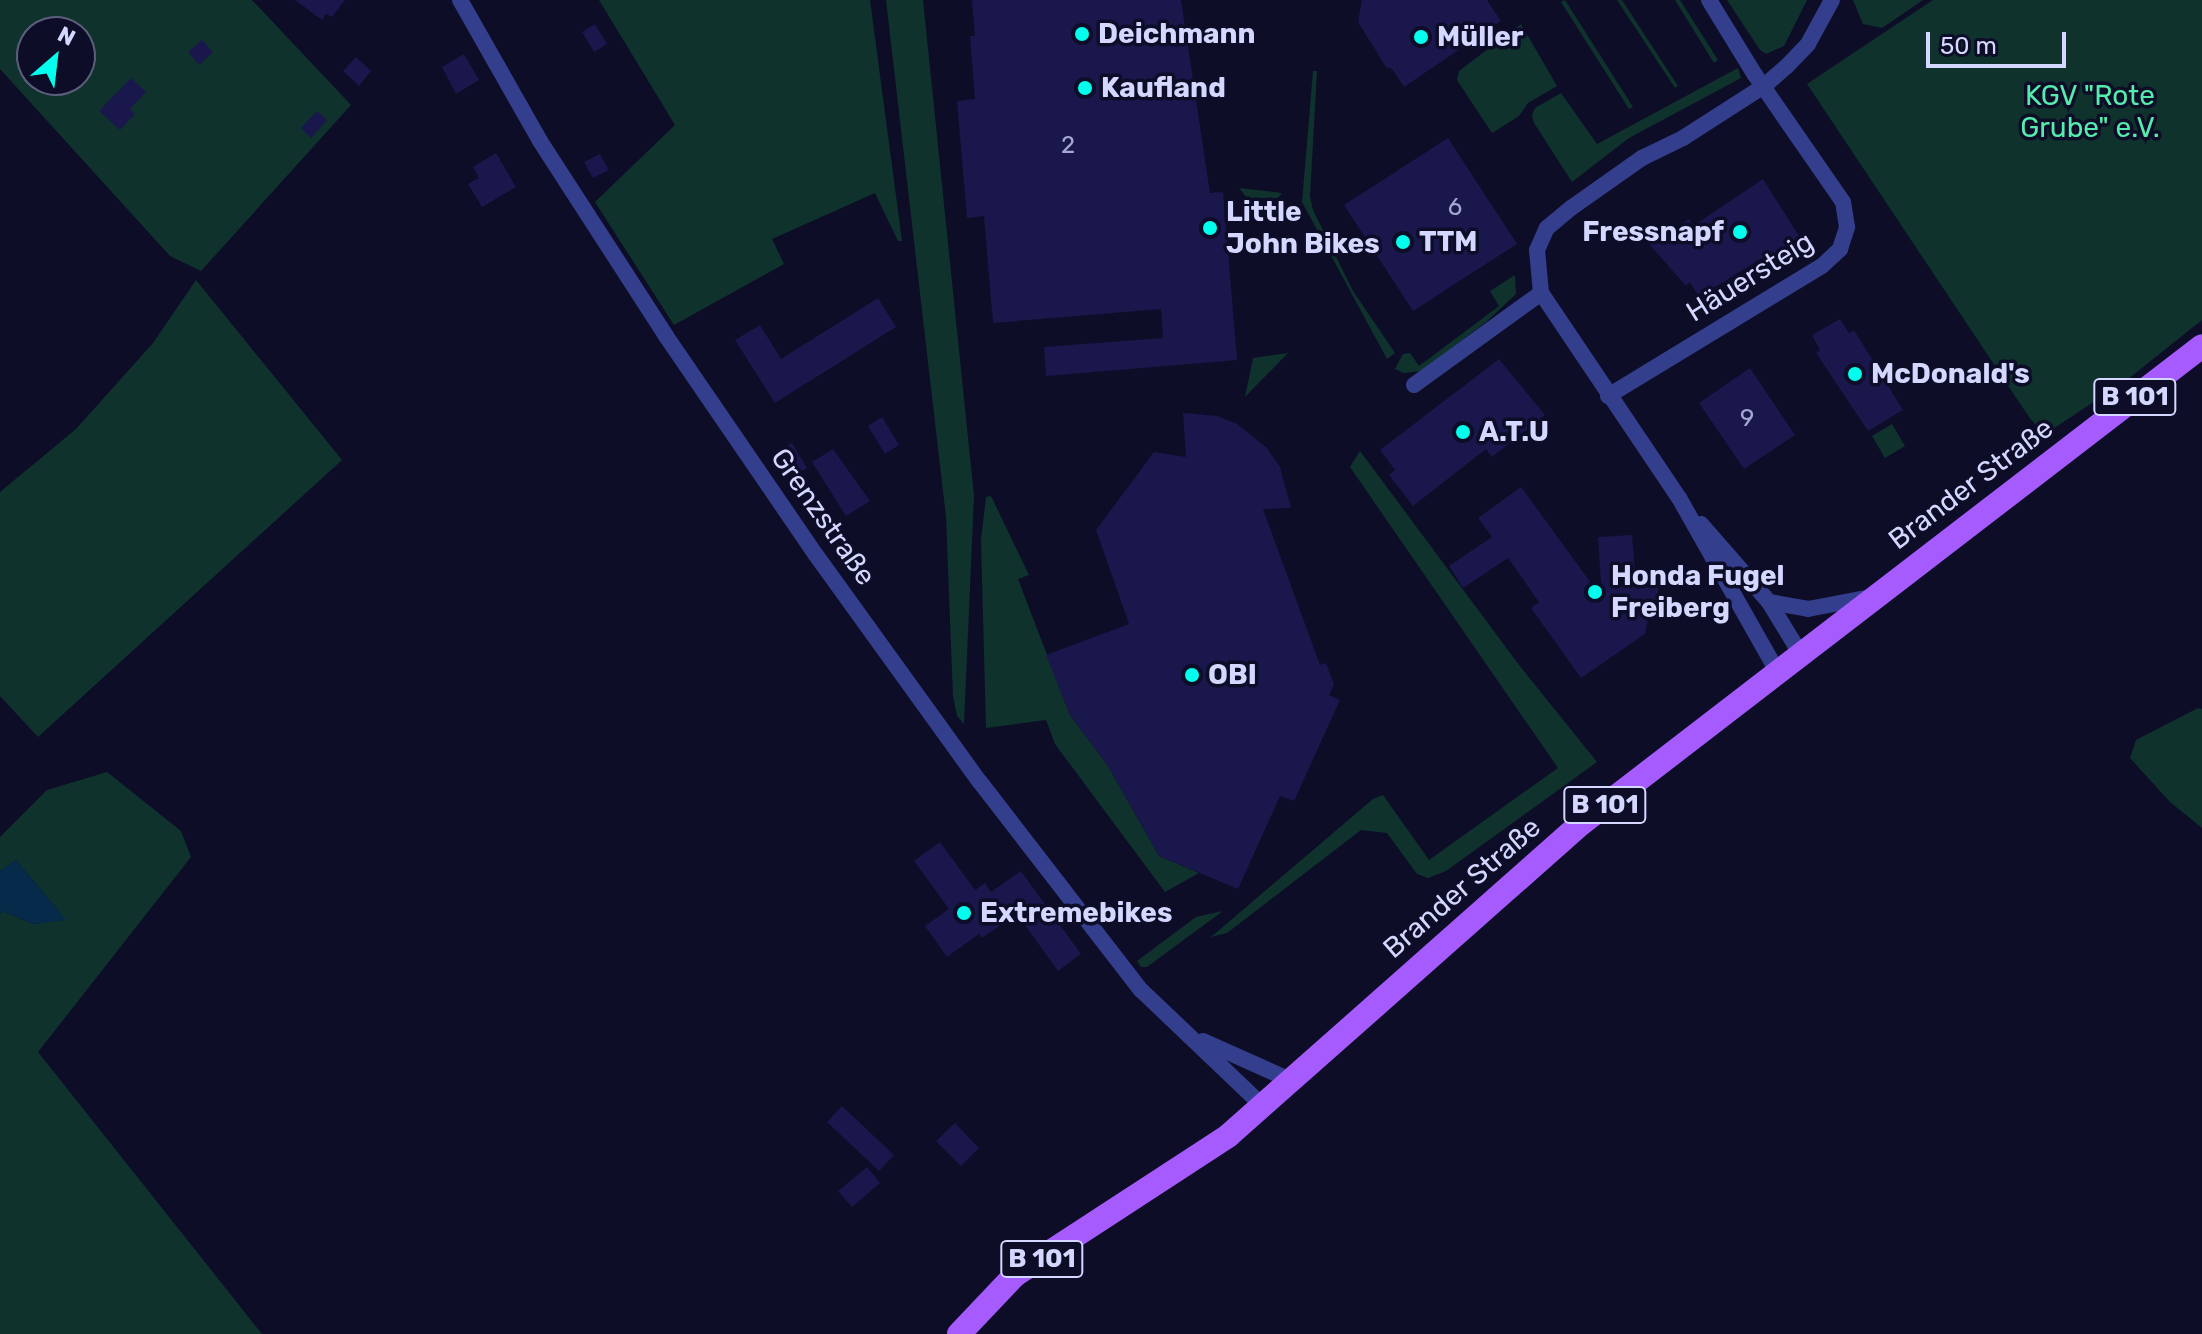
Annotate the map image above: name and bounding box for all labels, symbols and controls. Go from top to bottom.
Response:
north arrow [16,16,96,96]
scale bar [1930,16,2070,66]
place label: Deichmann [1098,17,1256,51]
text: N [53,20,80,52]
place label: Müller [1437,20,1523,54]
marker: Deichmann [1073,25,1091,43]
marker: Müller [1412,28,1430,46]
text: 50 m [1940,32,1997,60]
place label: Kaufland [1101,71,1226,105]
marker: Kaufland [1076,79,1094,97]
park label: KGV "Rote Grube" e.V. [2020,79,2160,145]
house number: 2 [1061,132,1075,160]
house number: 6 [1448,194,1462,222]
place label: Little John Bikes [1226,195,1380,261]
place label: Fressnapf [1582,215,1724,249]
marker: Little John Bikes [1201,219,1219,237]
marker: Fressnapf [1731,223,1749,241]
place label: TTM [1419,225,1477,259]
street label: Häuersteig [1680,225,1820,329]
marker: TTM [1394,233,1412,251]
place label: McDonald's [1871,357,2030,391]
marker: McDonald's [1846,365,1864,383]
road number: B 101 [2093,375,2177,419]
house number: 9 [1740,405,1754,433]
street label: Brander Straße [1882,411,2060,557]
place label: A.T.U [1479,415,1549,449]
marker: A.T.U [1454,423,1472,441]
street label: Grenzstraße [763,442,883,592]
place label: Honda Fugel Freiberg [1611,559,1785,625]
marker: Honda Fugel Freiberg [1586,583,1604,601]
place label: OBI [1208,658,1257,692]
marker: OBI [1183,666,1201,684]
road number: B 101 [1563,783,1647,827]
street label: Brander Straße [1376,810,1548,966]
place label: Extremebikes [980,896,1172,930]
marker: Extremebikes [955,904,973,922]
road number: B 101 [1000,1237,1084,1281]

